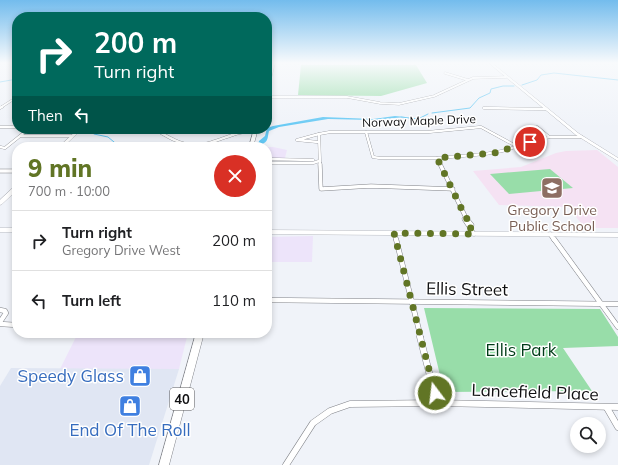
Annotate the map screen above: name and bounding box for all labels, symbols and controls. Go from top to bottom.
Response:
text: 200 m [94,25,177,60]
icon: right [28,28,80,80]
text: Turn right [94,60,174,83]
icon: left [71,104,93,126]
text: Then [28,106,63,125]
street label: Norway Maple Drive [362,111,476,130]
pin [513,125,547,159]
icon: arrive [519,131,541,153]
text: 9 min [28,153,92,183]
button: close [214,155,256,197]
school or university icon: Gregory Drive Public School [539,175,565,201]
text: 700 m · 10:00 [28,183,110,199]
place label: Gregory Drive Public School [507,201,597,235]
text: Turn right [62,223,132,242]
icon: right [28,230,50,252]
text: 200 m [212,231,256,250]
text: Gregory Drive West [62,242,180,258]
street label: Ellis Street [426,277,508,300]
icon: left [28,290,50,312]
text: Turn left [62,291,121,310]
text: 110 m [212,291,256,310]
park label: Ellis Park [486,339,557,360]
shop icon: Speedy Glass [127,363,153,389]
place label: Speedy Glass [18,365,124,387]
position arrow [414,372,456,414]
street label: Lancefield Place [471,379,599,404]
road number: 40 [170,388,194,410]
shop icon: End Of The Roll [117,393,143,419]
map controls [570,417,606,453]
button: search [570,417,606,453]
place label: End Of The Roll [69,419,191,440]

